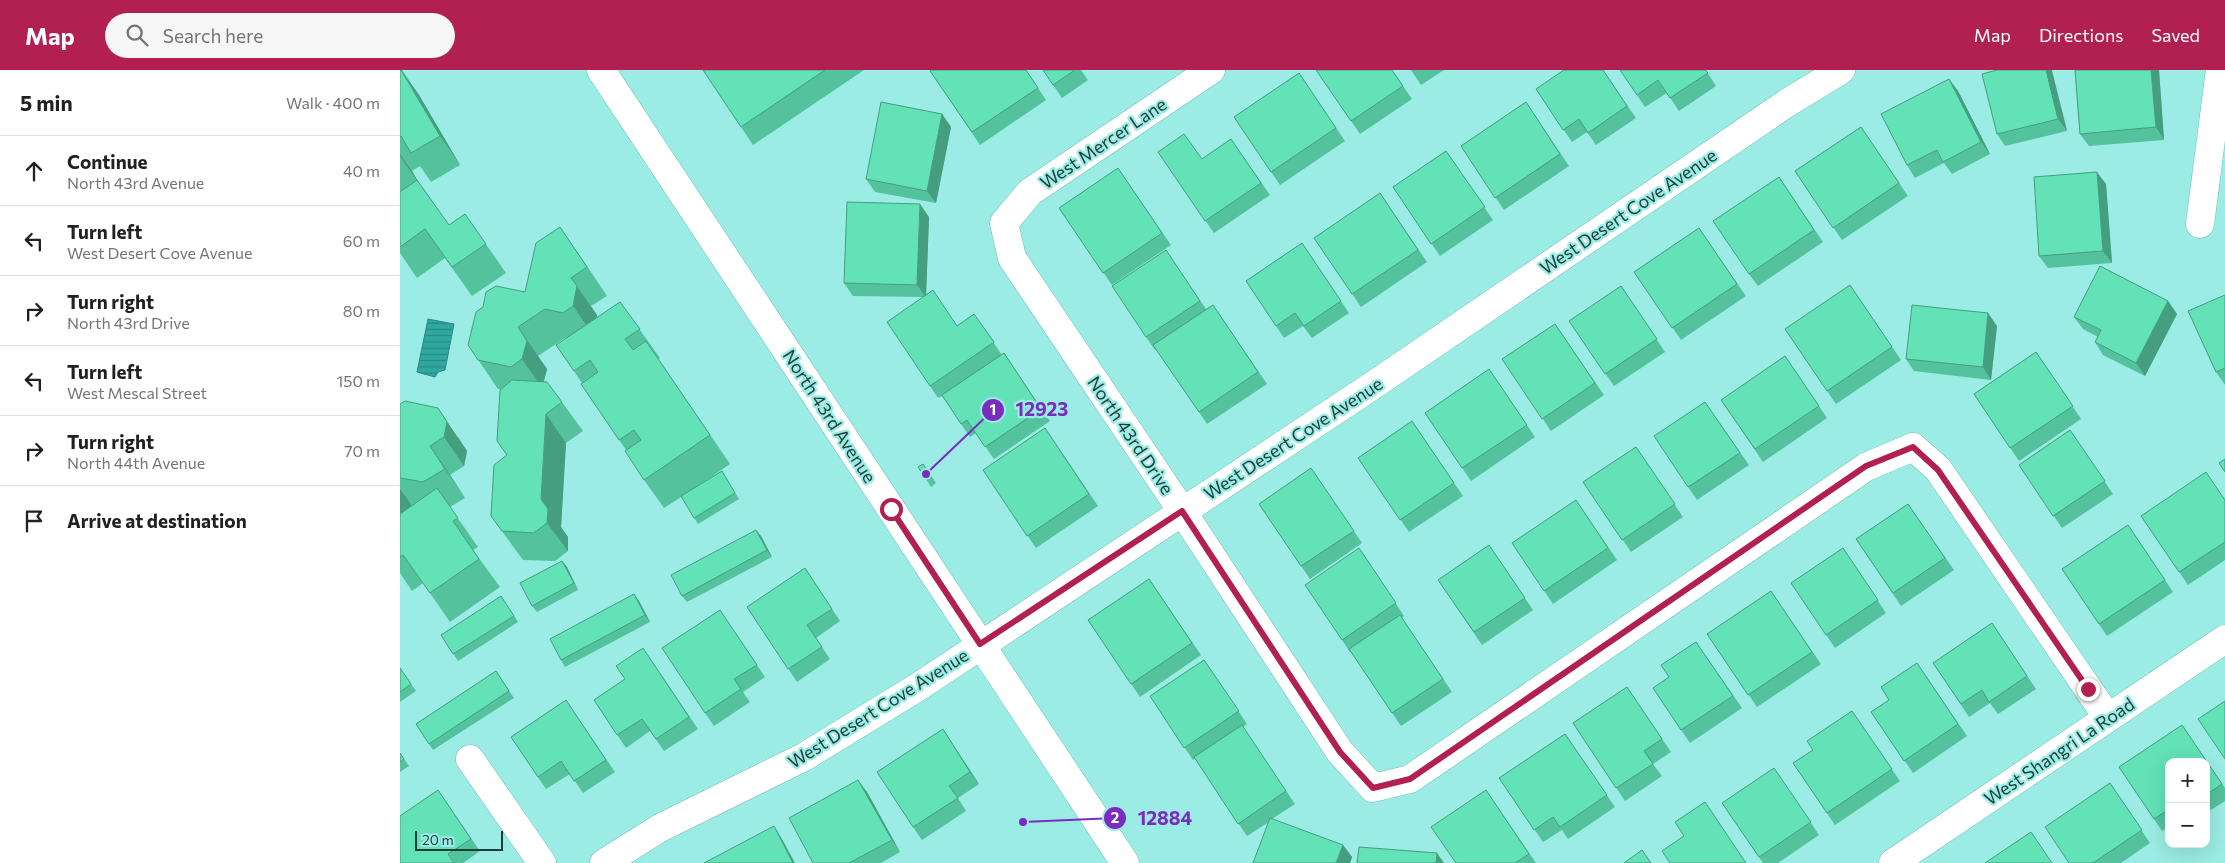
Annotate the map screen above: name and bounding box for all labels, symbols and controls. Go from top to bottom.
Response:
search box [105,13,455,58]
text: Map [25,21,75,50]
icon: search [123,21,151,49]
text: Search here [163,24,263,47]
text: Map [1974,24,2011,46]
text: Directions [2039,24,2123,46]
text: Saved [2151,24,2200,46]
text: 5 min [20,90,73,115]
text: Walk · 400 m [286,93,380,112]
street label: West Mercer Lane [1036,93,1170,193]
street label: West Desert Cove Avenue [1535,144,1721,278]
text: Continue [67,150,147,173]
icon: ahead [20,157,48,185]
text: 40 m [343,161,380,180]
text: North 43rd Avenue [67,173,204,192]
text: Turn left [67,220,142,243]
icon: left [20,227,48,255]
text: 60 m [343,231,380,250]
text: West Desert Cove Avenue [67,243,252,262]
text: Turn right [67,290,154,313]
icon: right [20,297,48,325]
text: 80 m [343,301,380,320]
text: North 43rd Drive [67,313,190,332]
street label: North 43rd Avenue [779,345,881,487]
text: Turn left [67,360,142,383]
icon: left [20,367,48,395]
text: 150 m [337,371,380,390]
street label: North 43rd Drive [1083,372,1179,498]
street label: West Desert Cove Avenue [1200,372,1386,504]
text: West Mescal Street [67,383,207,402]
callout: 12923 [981,393,1079,427]
text: 12923 [1016,397,1068,420]
text: 1 [990,400,996,418]
text: Turn right [67,430,154,453]
icon: right [20,437,48,465]
text: 70 m [344,441,380,460]
text: North 44th Avenue [67,453,205,472]
route start [880,498,903,521]
icon: arrive [20,507,48,535]
text: Arrive at destination [67,509,247,532]
street label: West Desert Cove Avenue [784,643,972,773]
route end [2077,678,2100,701]
street label: West Shangri La Road [1980,693,2138,809]
map controls [2165,758,2210,848]
button: + [2165,758,2210,803]
callout: 12884 [1102,801,1202,835]
button: − [2165,803,2210,848]
text: 12884 [1138,806,1193,829]
text: 2 [1111,808,1119,826]
scale bar [415,828,502,851]
text: 20 m [422,831,454,848]

